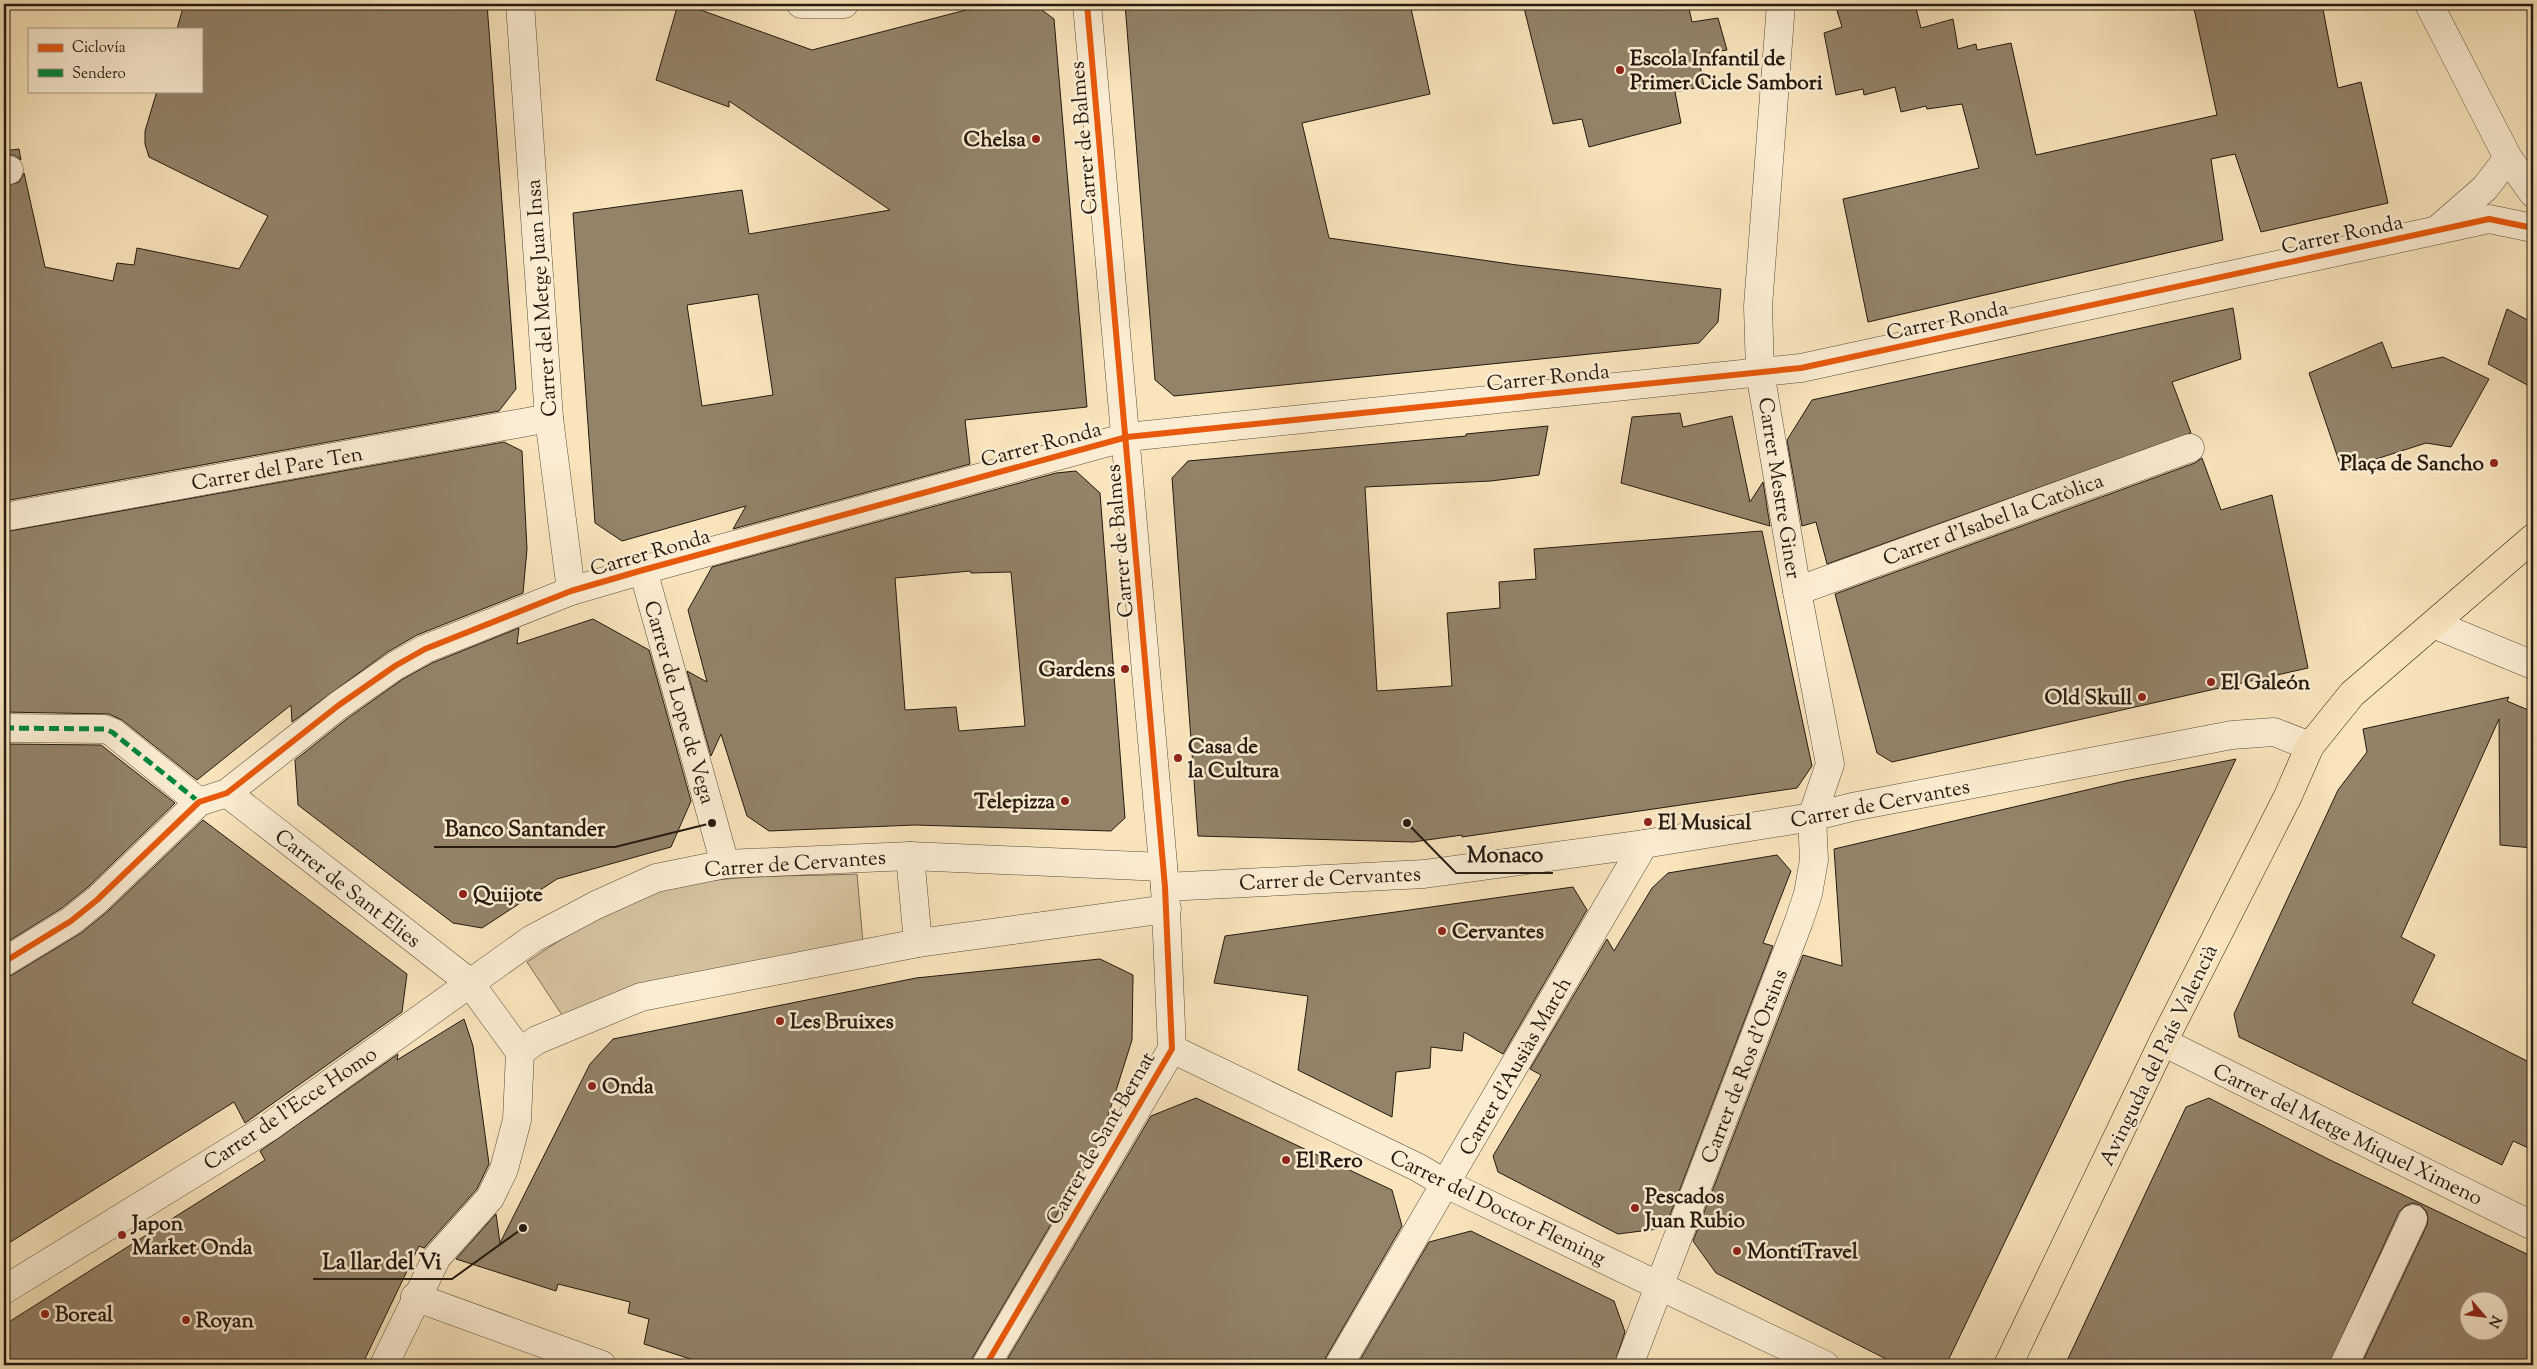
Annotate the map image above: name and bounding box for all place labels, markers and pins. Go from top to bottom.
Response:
place label: Escola Infantil de Primer Cicle Sambori [1630,45,1823,99]
marker: Escola Infantil de Primer Cicle Sambori [1614,64,1626,76]
place label: Chelsa [963,126,1026,156]
marker: Chelsa [1030,133,1042,145]
place label: Plaça de Sancho [2340,450,2485,480]
marker: Plaça de Sancho [2488,457,2500,469]
place label: Gardens [1038,656,1115,686]
marker: Gardens [1119,663,1131,675]
place label: El Galeón [2221,669,2311,699]
marker: El Galeón [2205,676,2217,688]
place label: Old Skull [2045,684,2132,714]
marker: Old Skull [2136,691,2148,703]
place label: Casa de la Cultura [1188,733,1280,787]
marker: Casa de la Cultura [1172,752,1184,764]
place label: Telepizza [974,788,1055,818]
marker: Telepizza [1059,795,1071,807]
place label: El Musical [1658,809,1751,839]
callout: Banco Santander [434,810,615,847]
marker: El Musical [1642,816,1654,828]
callout: Monaco [1456,836,1553,873]
place label: Quijote [473,881,543,911]
marker: Quijote [457,888,469,900]
place label: Cervantes [1452,918,1544,948]
marker: Cervantes [1436,925,1448,937]
place label: Les Bruixes [790,1008,894,1038]
marker: Les Bruixes [774,1015,786,1027]
place label: Onda [602,1073,654,1103]
marker: Onda [586,1080,598,1092]
place label: El Rero [1296,1147,1363,1177]
marker: El Rero [1280,1154,1292,1166]
place label: Pescados Juan Rubio [1643,1183,1745,1237]
marker: Pescados Juan Rubio [1629,1202,1641,1214]
place label: Japon Market Onda [130,1210,253,1264]
marker: Japon Market Onda [116,1229,128,1241]
place label: MontiTravel [1747,1238,1858,1268]
callout: La llar del Vi [313,1242,452,1279]
marker: MontiTravel [1731,1245,1743,1257]
place label: Boreal [55,1301,113,1331]
place label: Royan [196,1307,254,1337]
marker: Boreal [39,1308,51,1320]
marker: Royan [180,1314,192,1326]

